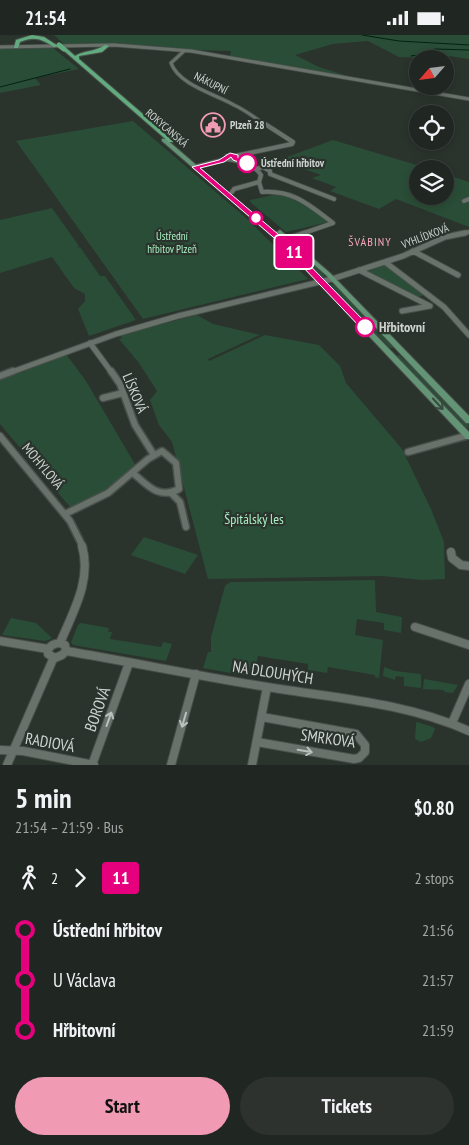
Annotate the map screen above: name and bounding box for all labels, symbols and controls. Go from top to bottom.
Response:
text: 21:54 [25,6,66,30]
north arrow [409,50,454,95]
map controls [409,50,454,205]
street label: NÁKUPNÍ [192,69,230,98]
button: locate [409,105,454,150]
street label: ROKYCANSKÁ [143,106,192,151]
public building icon: Plzeň 28 [200,112,226,138]
place label: Plzeň 28 [230,118,264,132]
marker: Ústřední hřbitov [237,153,257,173]
place label: Ústřední hřbitov [261,156,325,170]
button: layers [409,160,454,205]
unlabelled marker [249,211,263,225]
street label: VYHLÍDKOVÁ [398,220,451,252]
park label: Ústřední hřbitov Plzeň [147,229,197,256]
district label: ŠVÁBINY [348,234,392,249]
line badge: 11 [272,236,316,268]
text: 11 [285,240,303,263]
marker: Hřbitovní [355,317,375,337]
place label: Hřbitovní [379,318,426,336]
street label: LÍSKOVÁ [119,370,152,416]
one-way arrow [432,398,444,411]
street label: MOHYLOVÁ [18,439,68,493]
park label: Špitálský les [224,510,284,528]
street label: NA DLOUHÝCH [231,656,315,688]
street label: BOROVÁ [80,683,114,734]
one-way arrow [178,711,188,727]
one-way arrow [105,712,114,727]
street label: SMRKOVÁ [299,724,357,752]
street label: RADIOVÁ [24,728,77,756]
one-way arrow [297,746,313,756]
text: 5 min [15,779,72,816]
text: $0.80 [414,796,454,820]
text: 21:54 – 21:59 · Bus [15,817,123,837]
icon: walk [15,864,43,892]
icon: forward [66,864,94,892]
text: 11 [112,866,129,889]
text: 2 [51,868,58,888]
text: 2 stops [414,868,454,888]
text: Ústřední hřbitov [53,918,162,942]
text: 21:56 [422,920,454,940]
text: U Václava [53,968,116,992]
text: 21:57 [422,970,454,990]
text: Hřbitovní [53,1018,116,1042]
text: 21:59 [422,1020,454,1040]
button: Start [15,1077,230,1135]
button: Tickets [240,1077,454,1135]

